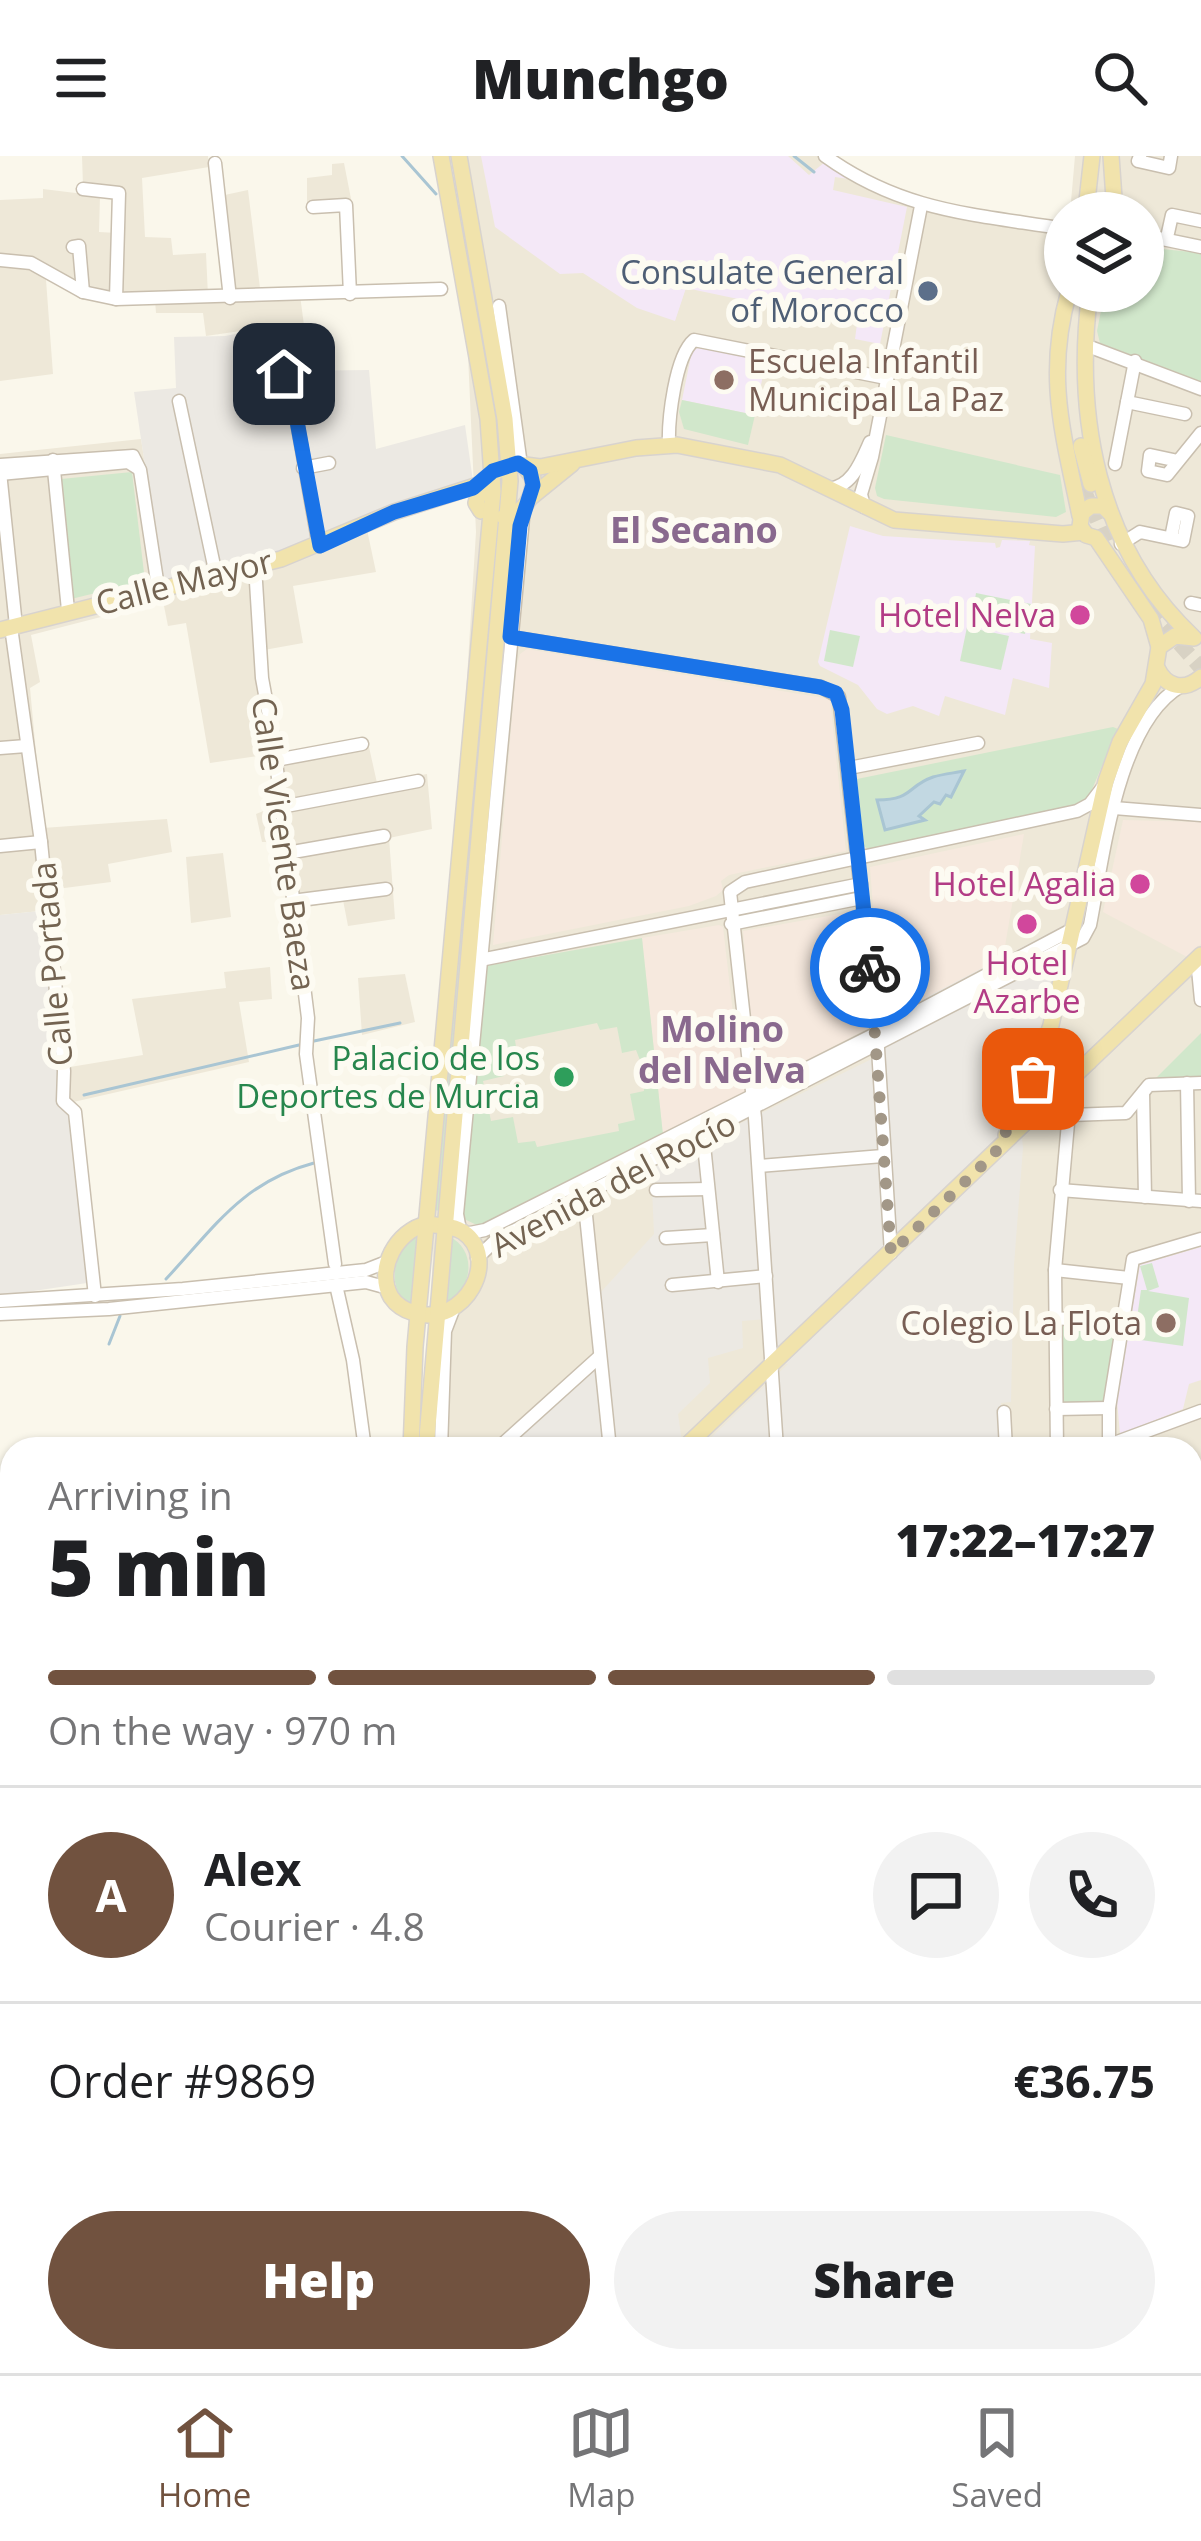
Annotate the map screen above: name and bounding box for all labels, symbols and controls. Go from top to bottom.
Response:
text: Munchgo [472,41,729,115]
icon: menu [48,45,114,111]
icon: search [1087,45,1153,111]
map controls [1044,192,1164,312]
button: layers [1044,192,1164,312]
place label: Consulate General of Morocco [620,249,904,332]
marker: Consulate General of Morocco [915,278,941,304]
pin [233,323,335,425]
place label: Escuela Infantil Municipal La Paz [748,338,1004,421]
icon: home [251,341,317,407]
marker: Escuela Infantil Municipal La Paz [711,367,737,393]
district label: El Secano [610,505,778,554]
street label: Calle Mayor [91,538,277,625]
place label: Hotel Nelva [878,592,1056,637]
marker: Hotel Nelva [1067,602,1093,628]
street label: Calle Vicente Baeza [242,694,327,994]
street label: Calle Portada [20,860,83,1068]
place label: Hotel Agalia [933,861,1116,906]
marker: Hotel Agalia [1127,871,1153,897]
courier [810,908,930,1028]
marker: Hotel Azarbe [1014,911,1040,937]
icon: bike [837,935,903,1001]
place label: Hotel Azarbe [974,940,1080,1023]
district label: Molino del Nelva [638,1004,806,1094]
pin [982,1028,1084,1130]
place label: Palacio de los Deportes de Murcia [236,1035,540,1118]
icon: bag [1000,1046,1066,1112]
marker: Palacio de los Deportes de Murcia [551,1064,577,1090]
street label: Avenida del Rocío [482,1100,743,1267]
place label: Colegio La Flota [900,1300,1142,1345]
marker: Colegio La Flota [1153,1310,1179,1336]
text: Arriving in [48,1468,233,1521]
text: 17:22–17:27 [896,1509,1155,1570]
text: 5 min [48,1513,270,1619]
text: On the way · 970 m [48,1703,397,1756]
button: chat [873,1832,999,1958]
button: phone [1029,1832,1155,1958]
text: Alex [204,1838,301,1899]
text: A [95,1864,127,1925]
text: Courier · 4.8 [204,1899,425,1952]
text: Order #9869 [48,2050,316,2111]
text: €36.75 [1014,2050,1155,2111]
button: Help [48,2211,590,2349]
button: Share [614,2211,1155,2349]
tab: Home [158,2400,251,2517]
tab: Map [567,2400,635,2517]
tab: Saved [951,2400,1043,2517]

